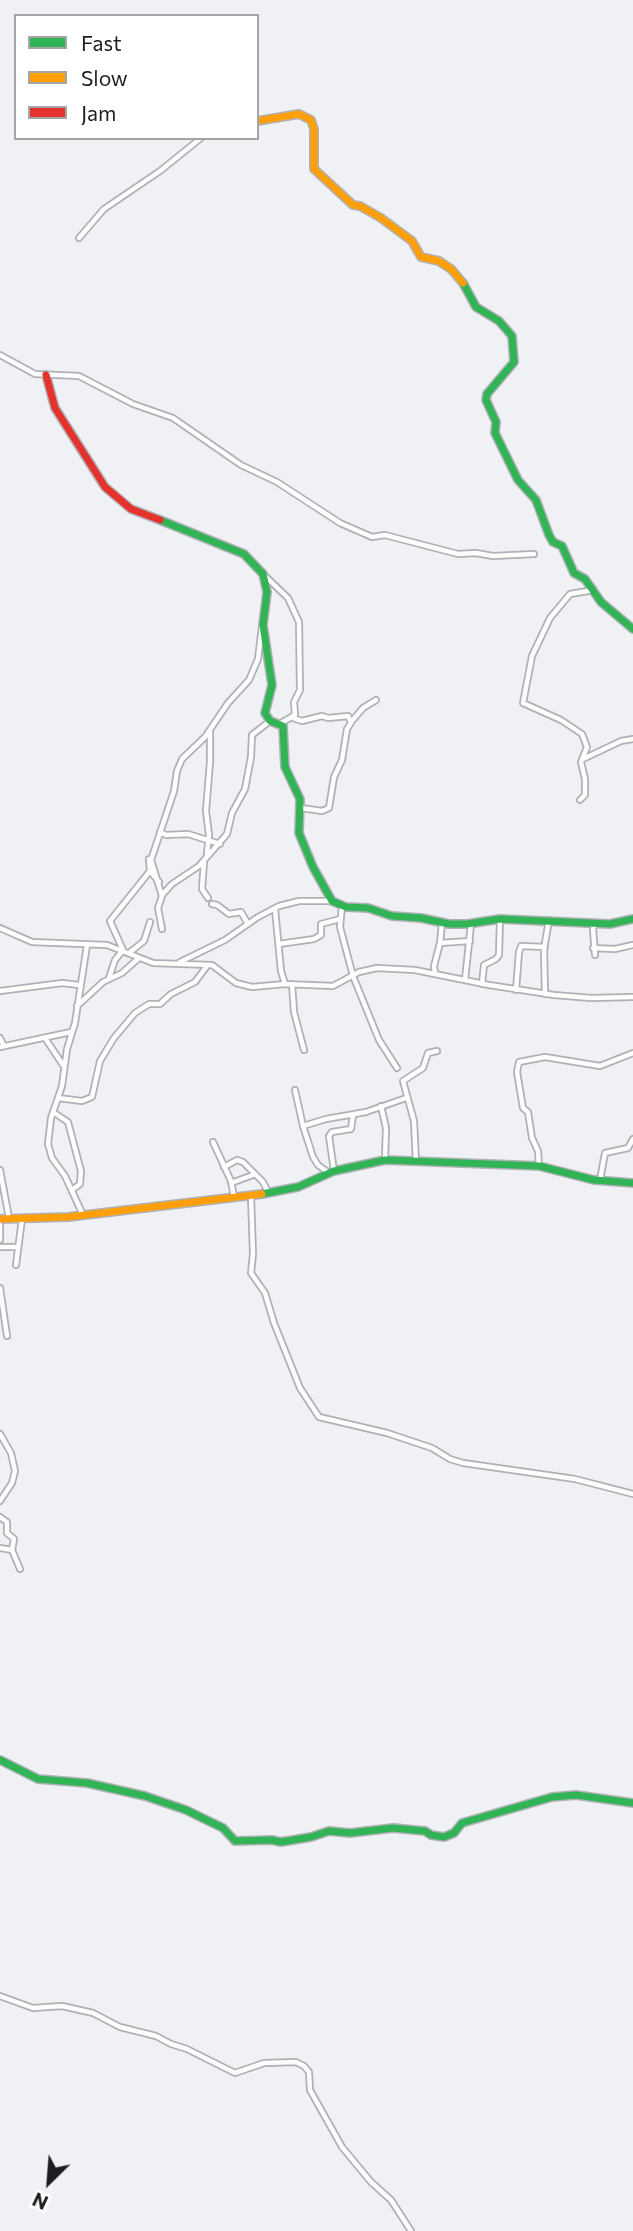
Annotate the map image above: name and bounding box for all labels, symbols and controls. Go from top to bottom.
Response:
legend [14,14,259,140]
text: Fast [81,30,122,55]
text: Slow [81,65,128,90]
text: Jam [81,100,116,125]
north arrow [14,2147,84,2217]
text: N [29,2188,51,2215]

